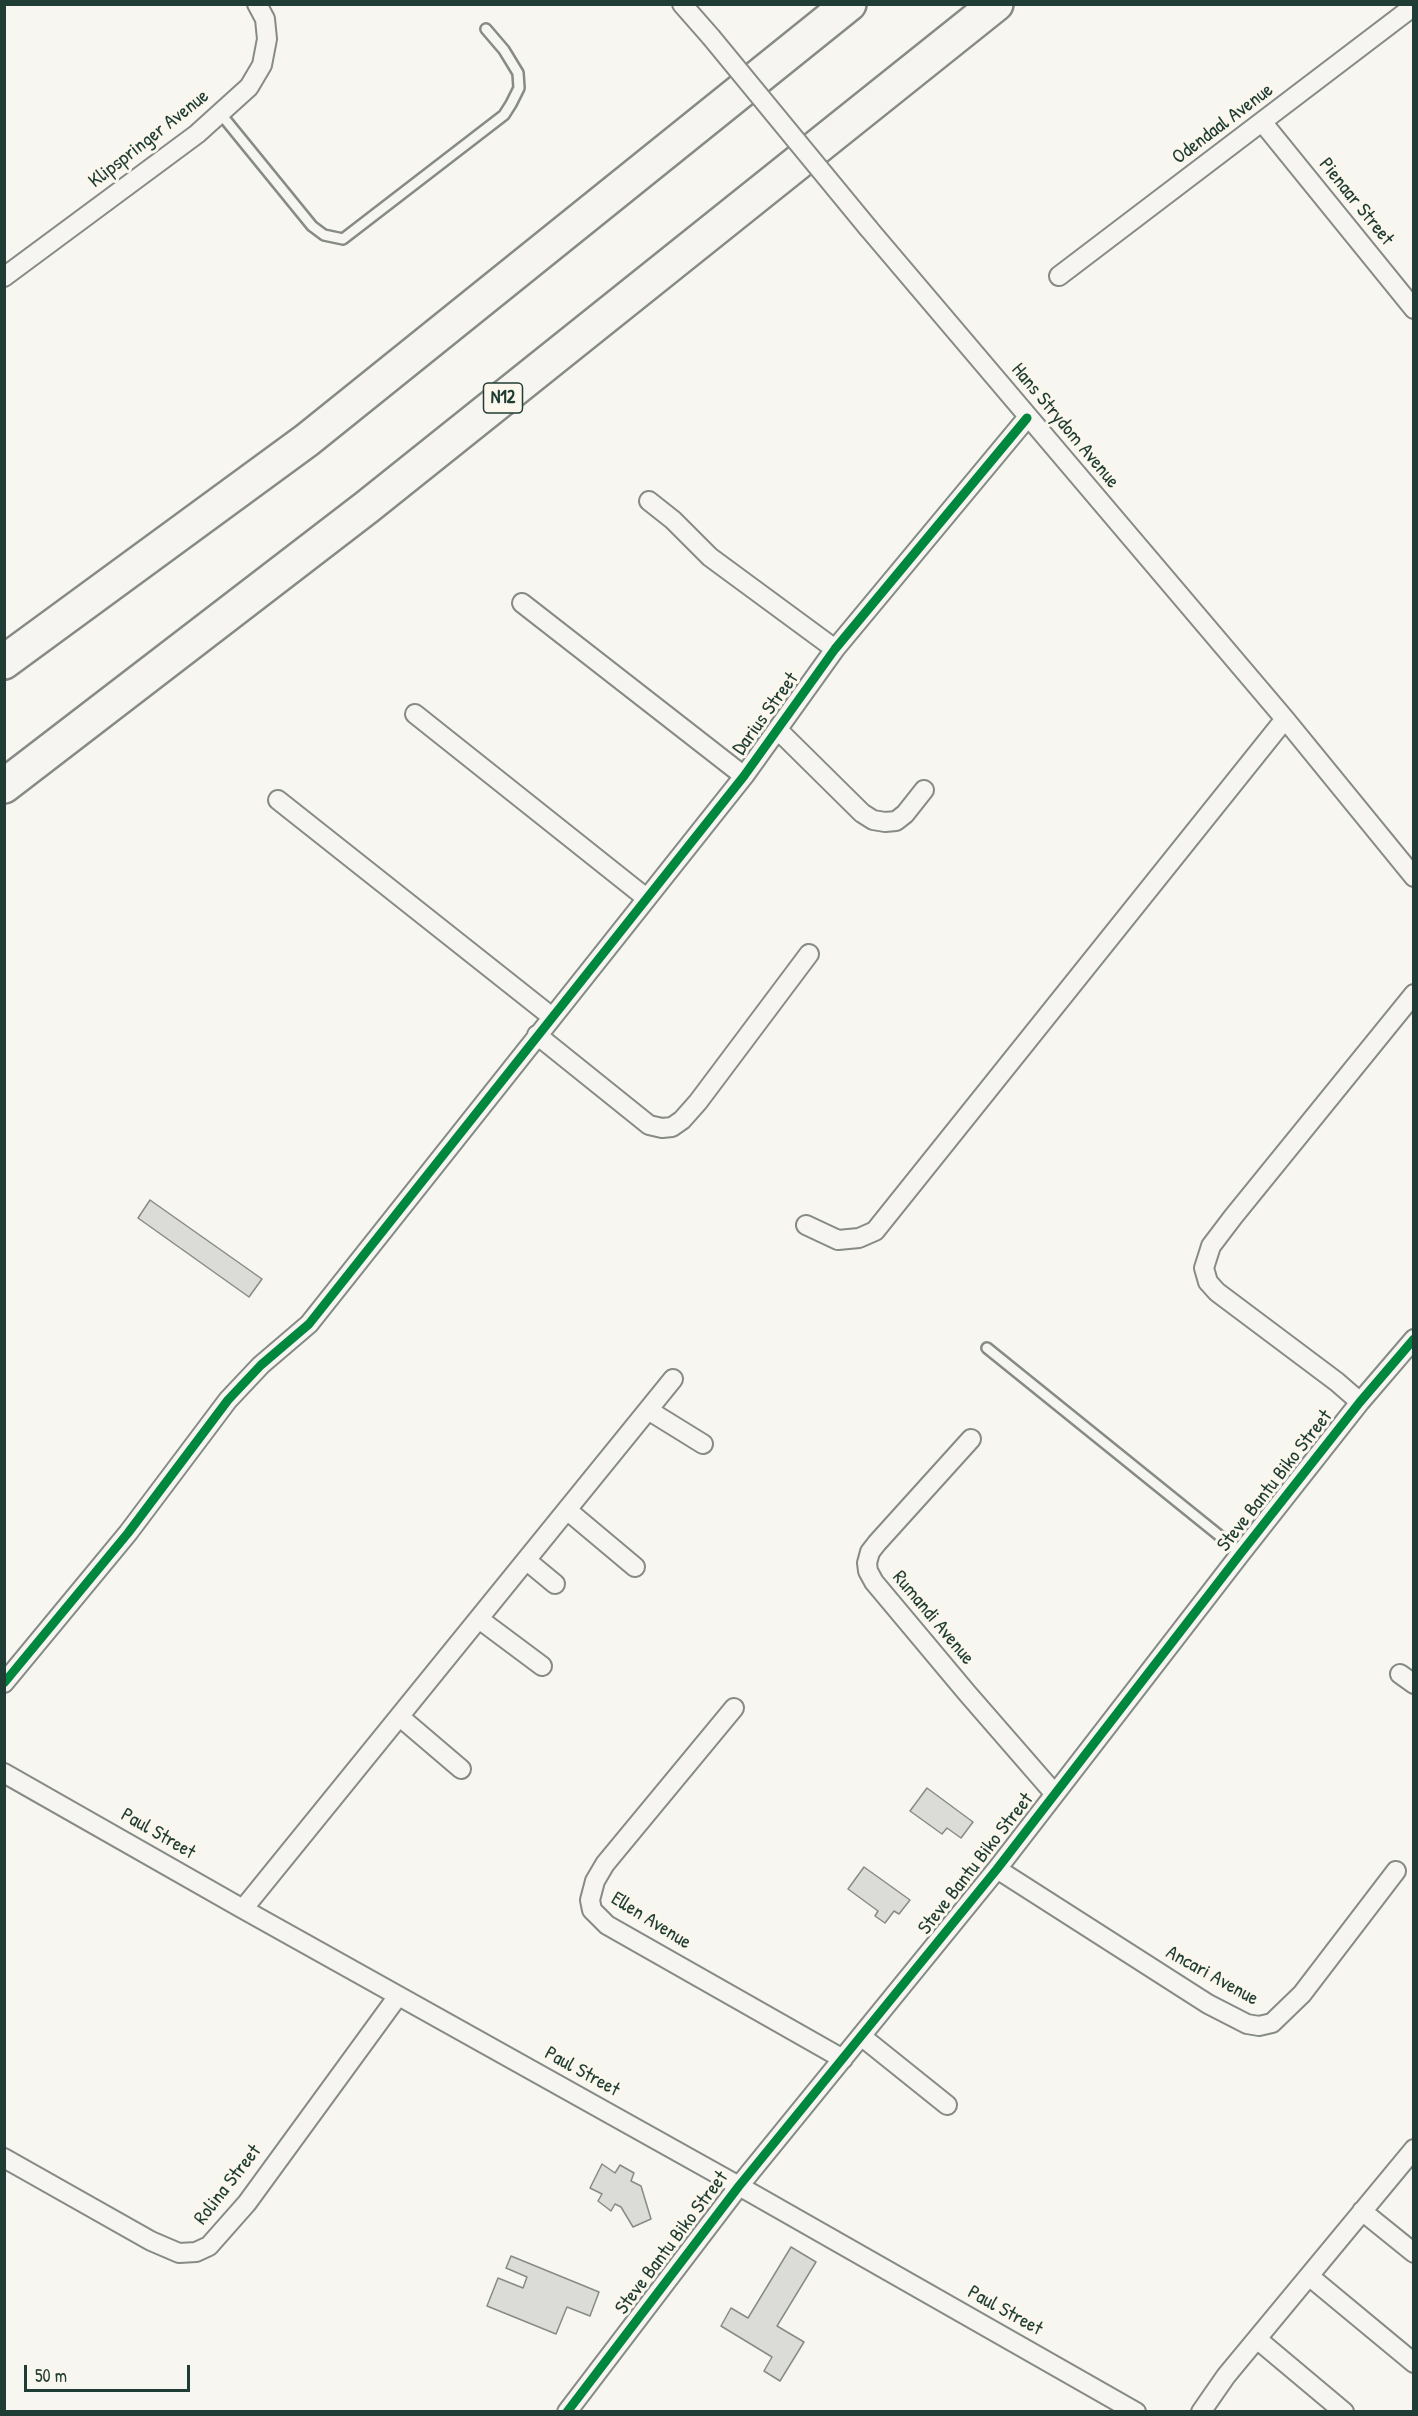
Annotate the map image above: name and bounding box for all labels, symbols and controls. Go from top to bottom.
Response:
street label: Odendaal Avenue [1168,78,1278,170]
street label: Klipspringer Avenue [84,85,214,193]
street label: Pienaar Street [1313,153,1399,251]
street label: Hans Strydom Avenue [1006,359,1124,493]
road number: N12 [484,383,522,413]
street label: Darius Street [728,668,804,760]
street label: Steve Bantu Biko Street [1212,1405,1338,1557]
street label: Rumandi Avenue [887,1566,979,1670]
street label: Steve Bantu Biko Street [913,1788,1039,1940]
street label: Paul Street [117,1803,199,1865]
street label: Ellen Avenue [607,1887,695,1955]
street label: Ancari Avenue [1162,1941,1262,2011]
street label: Paul Street [540,2042,624,2102]
street label: Rolina Street [189,2140,267,2230]
street label: Steve Bantu Biko Street [610,2167,734,2319]
street label: Paul Street [963,2281,1047,2341]
scale bar [27,2353,194,2391]
text: 50 m [35,2363,67,2388]

